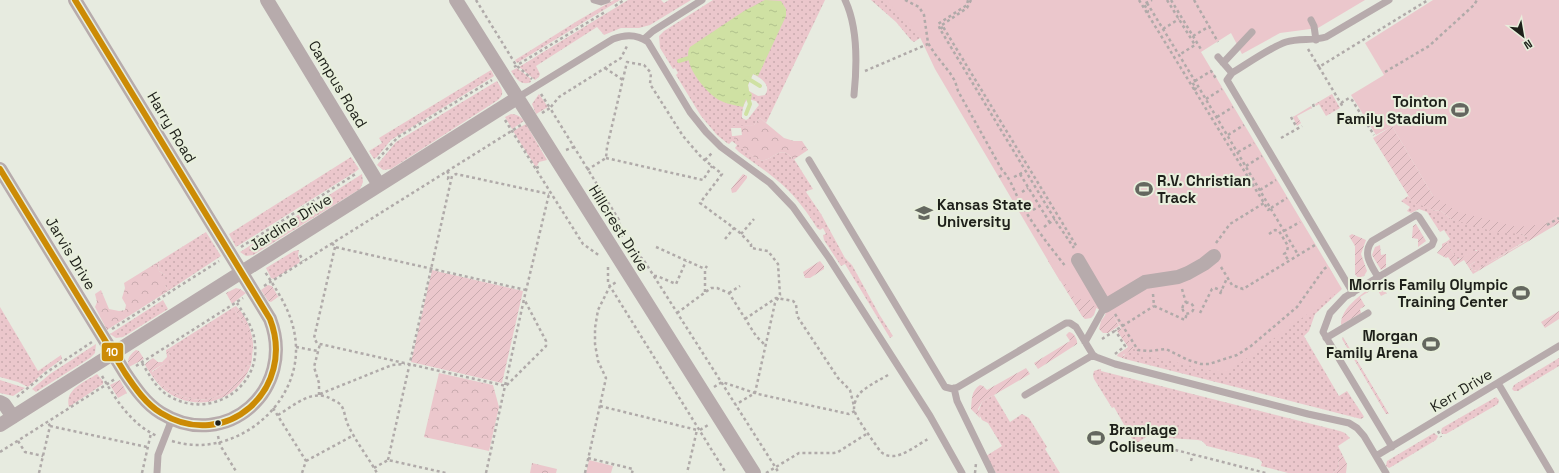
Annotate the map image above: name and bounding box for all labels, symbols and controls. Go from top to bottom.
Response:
north arrow [1503,16,1543,56]
street label: Campus Road [304,37,372,131]
text: N [1521,37,1535,52]
street label: Harry Road [143,88,201,166]
place label: Tointon Family Stadium [1337,92,1447,128]
sports icon: Tointon Family Stadium [1450,100,1470,120]
place label: R.V. Christian Track [1157,171,1251,207]
sports icon: R.V. Christian Track [1134,179,1154,199]
street label: Hillcrest Drive [585,181,653,275]
street label: Jardine Drive [245,189,335,255]
place label: Kansas State University [937,195,1032,231]
school or university icon: Kansas State University [914,203,934,223]
street label: Jarvis Drive [42,213,100,293]
place label: Morris Family Olympic Training Center [1349,275,1508,311]
sports icon: Morris Family Olympic Training Center [1511,283,1531,303]
place label: Morgan Family Arena [1326,326,1418,362]
sports icon: Morgan Family Arena [1421,334,1441,354]
line badge: 10 [101,342,124,362]
text: 10 [106,345,118,359]
street label: Kerr Drive [1427,364,1495,416]
unlabelled marker [213,418,223,428]
place label: Bramlage Coliseum [1109,420,1177,456]
sports icon: Bramlage Coliseum [1086,428,1106,448]

